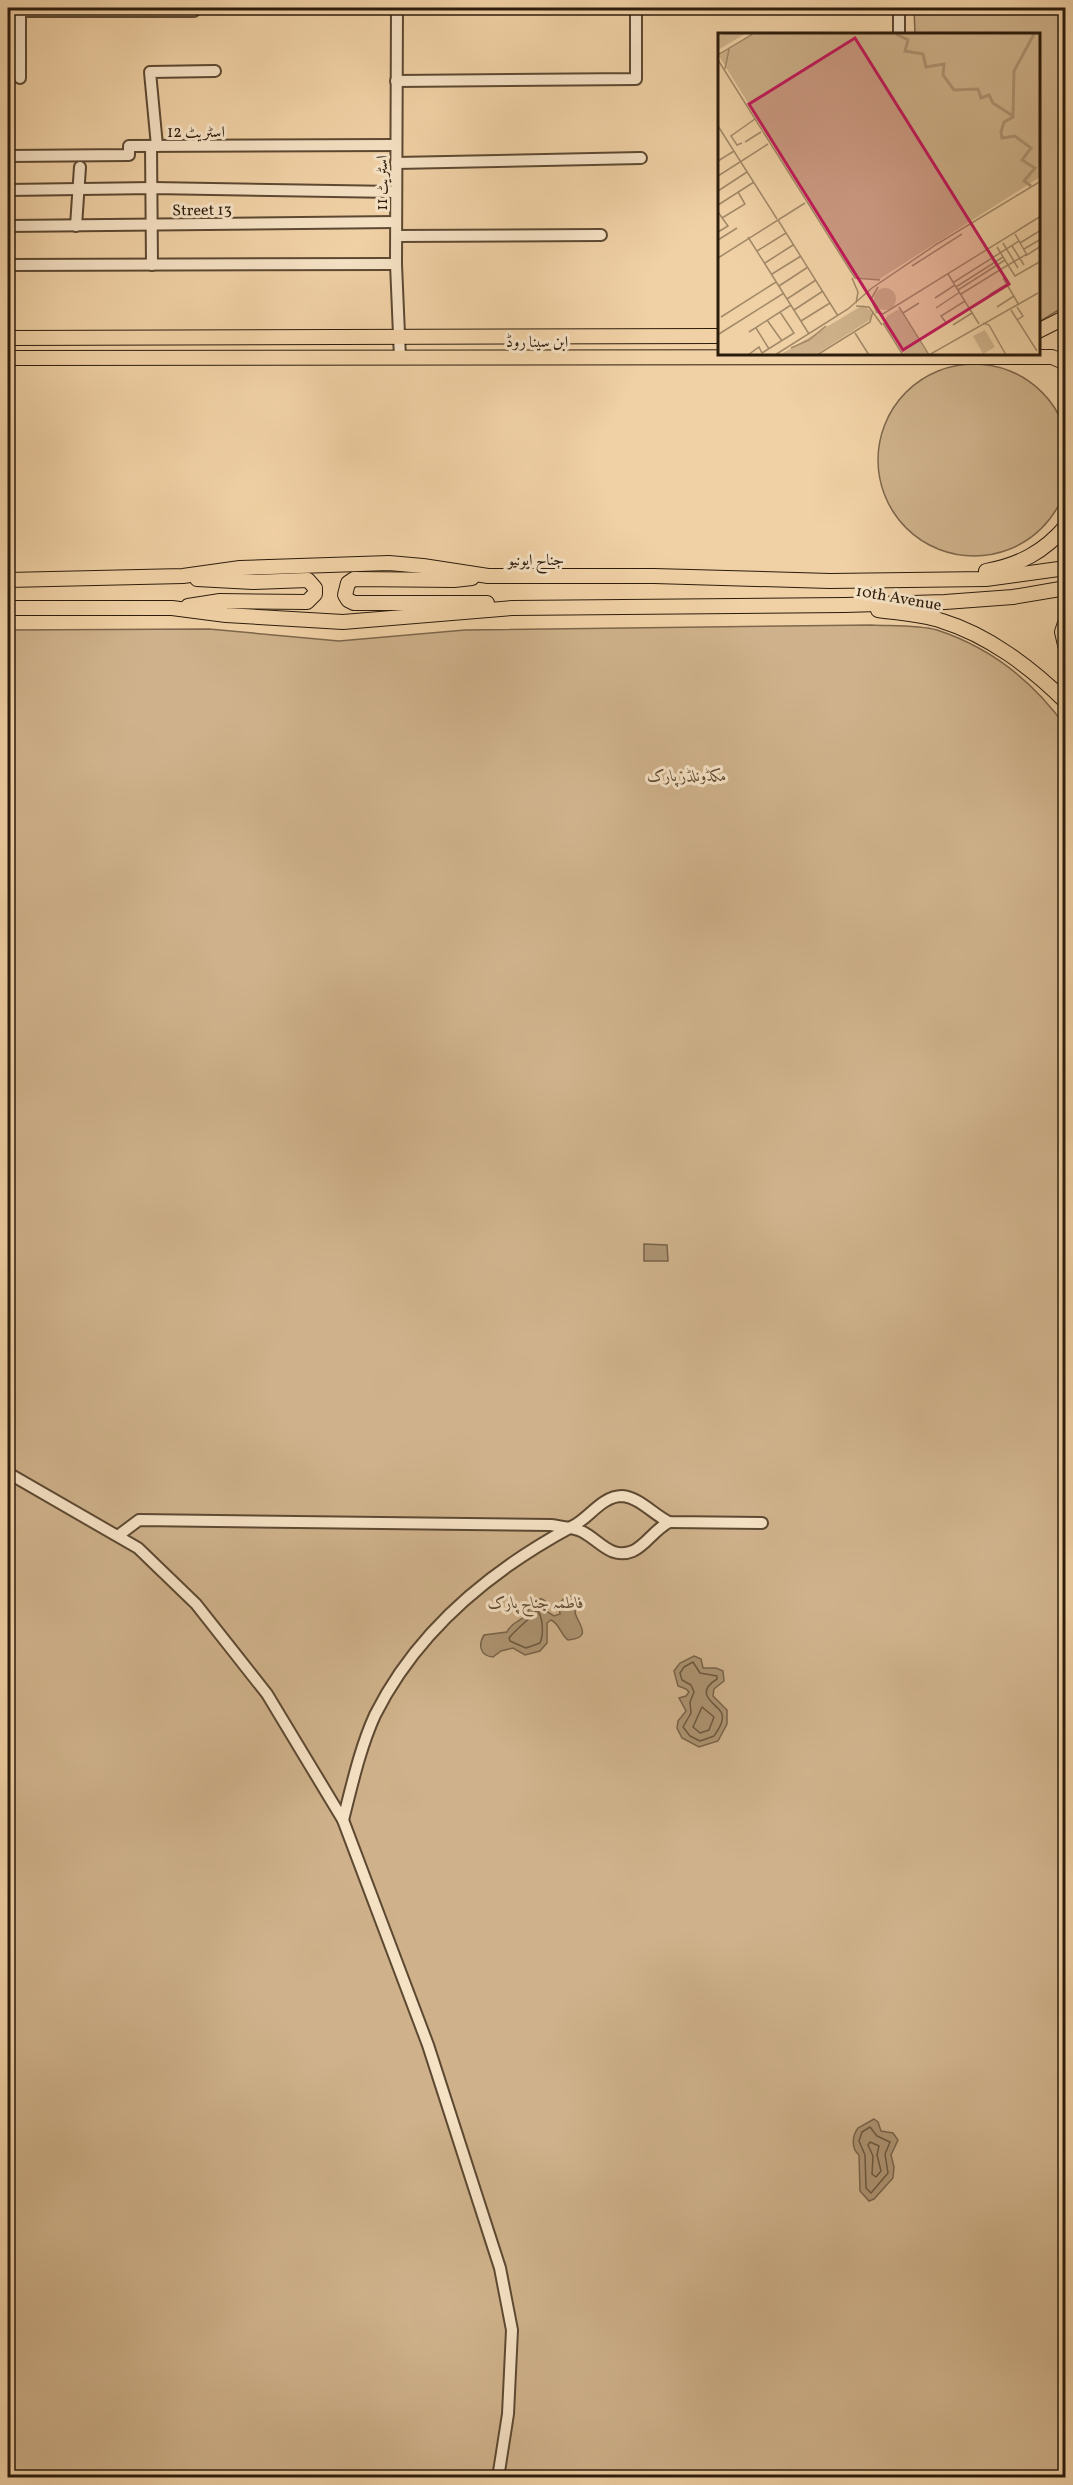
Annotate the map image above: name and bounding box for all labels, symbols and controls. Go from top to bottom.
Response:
inset map [718,33,1040,356]
street label: اسٹریٹ 12 [167,122,225,144]
street label: اسٹریٹ 11 [372,155,394,211]
street label: Street 13 [172,199,232,223]
street label: ابن سینا روڈ [506,332,568,354]
street label: جناح ایونیو [506,550,564,574]
street label: 10th Avenue [854,581,943,617]
park label: مکڈونلڈز پارک [647,766,727,788]
park label: فاطمہ جناح پارک [488,1593,584,1617]

